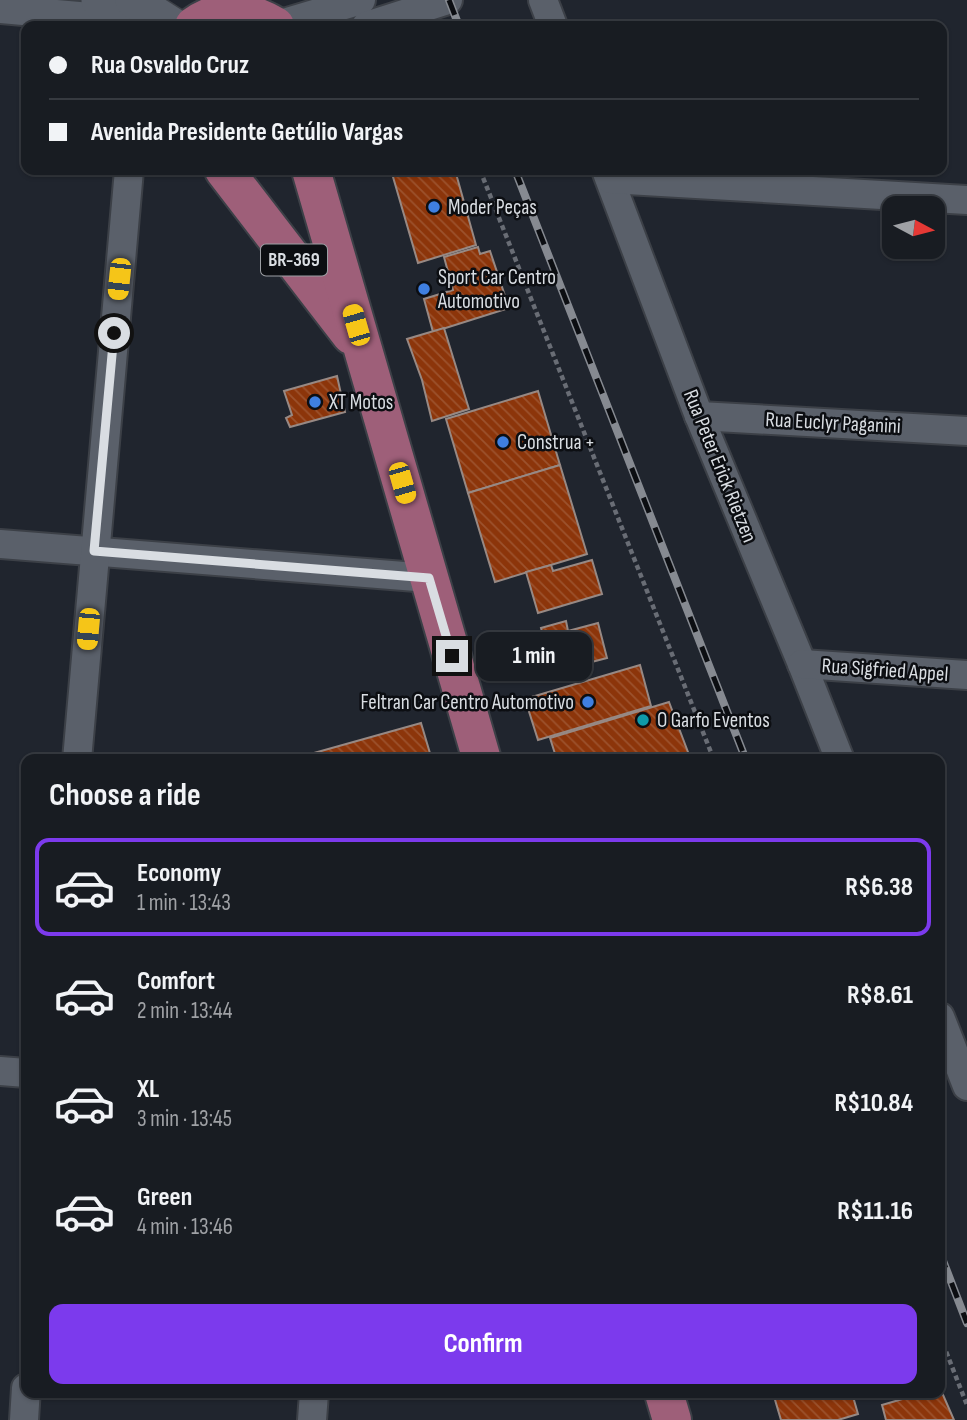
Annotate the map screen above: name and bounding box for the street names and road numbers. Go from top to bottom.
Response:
road number: BR-369 [261,244,327,276]
street label: Rua Peter Erick Rietzen [678,386,762,546]
street label: Rua Euclyr Paganini [765,407,901,439]
street label: Rua Sigfried Appel [821,653,949,687]

